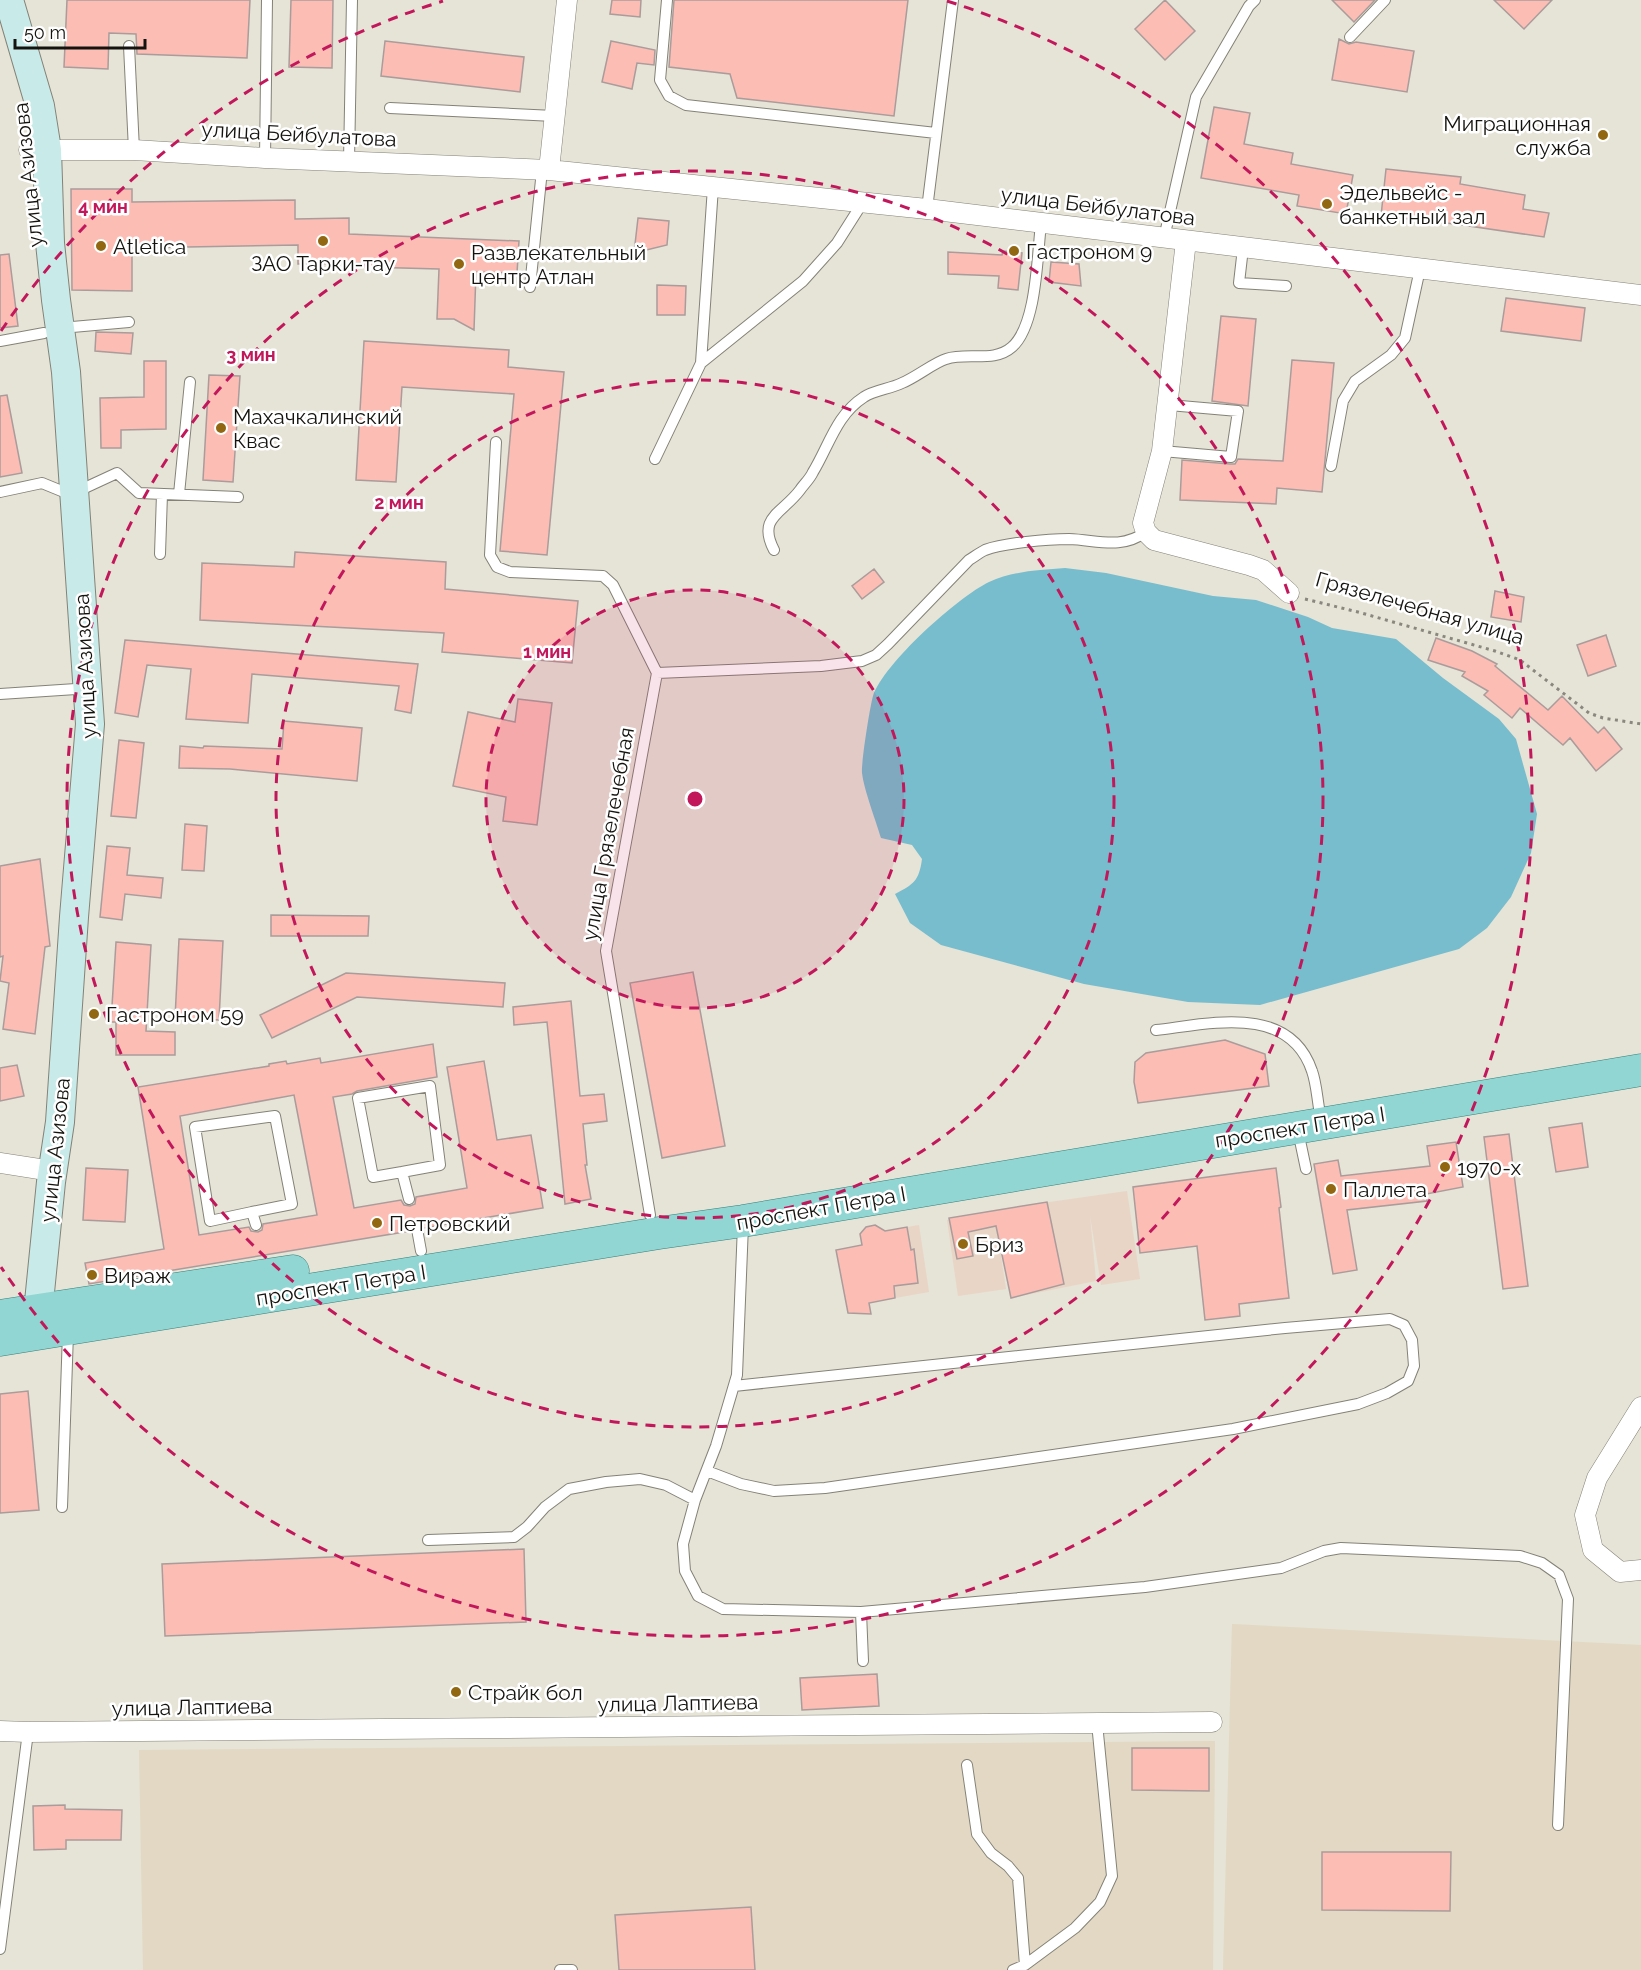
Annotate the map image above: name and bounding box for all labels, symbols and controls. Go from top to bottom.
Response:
scale bar [15,12,146,50]
text: 50 m [24,22,66,43]
street label: улица Азизова [8,101,48,249]
place label: Миграционная служба [1443,111,1591,160]
street label: улица Бейбулатова [201,116,397,152]
marker: Миграционная служба [1596,128,1610,142]
place label: Эдельвейс - банкетный зал [1339,180,1486,229]
street label: улица Бейбулатова [999,182,1197,230]
text: 4 мин [78,196,128,217]
marker: Эдельвейс - банкетный зал [1320,197,1334,211]
place label: Atletica [113,234,186,259]
marker: ЗАО Тарки-тау [316,234,330,248]
marker: Atletica [94,239,108,253]
place label: Гастроном 9 [1026,239,1152,264]
place label: Развлекательный центр Атлан [471,240,646,289]
marker: Гастроном 9 [1007,244,1021,258]
place label: ЗАО Тарки-тау [251,251,395,276]
marker: Развлекательный центр Атлан [452,257,466,271]
text: 3 мин [226,344,276,365]
place label: Махачкалинский Квас [233,404,402,453]
marker: Махачкалинский Квас [214,421,228,435]
text: 2 мин [374,492,424,513]
street label: Грязелечебная улица [1313,566,1527,650]
street label: улица Азизова [69,593,101,739]
text: 1 мин [523,641,571,662]
street label: улица Грязелечебная [577,725,639,943]
centre of rings [685,789,705,809]
place label: Гастроном 59 [106,1002,244,1027]
marker: Гастроном 59 [87,1007,101,1021]
street label: улица Азизова [35,1076,75,1224]
street label: проспект Петра I [1213,1101,1387,1153]
place label: 1970-х [1457,1155,1522,1180]
marker: 1970-х [1438,1160,1452,1174]
place label: Паллета [1343,1177,1427,1202]
street label: проспект Петра I [734,1181,908,1235]
marker: Паллета [1324,1182,1338,1196]
place label: Петровский [389,1211,510,1236]
marker: Петровский [370,1216,384,1230]
place label: Бриз [975,1232,1024,1257]
marker: Бриз [956,1237,970,1251]
street label: проспект Петра I [254,1259,428,1311]
place label: Вираж [104,1263,171,1288]
marker: Вираж [85,1268,99,1282]
place label: Страйк бол [468,1680,583,1705]
marker: Страйк бол [449,1685,463,1699]
street label: улица Лаптиева [597,1689,759,1717]
street label: улица Лаптиева [111,1693,273,1721]

